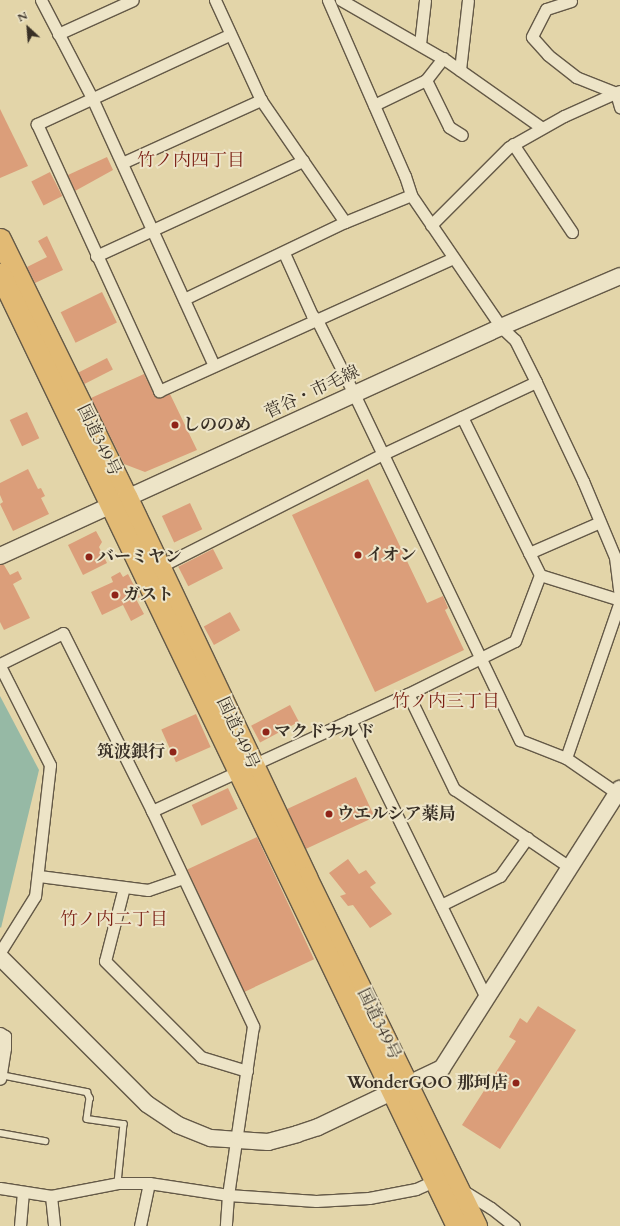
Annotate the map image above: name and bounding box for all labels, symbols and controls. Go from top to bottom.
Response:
north arrow [8,8,48,48]
text: N [15,8,30,26]
district label: 竹ノ内四丁目 [137,150,245,172]
street label: 菅谷・市毛線 [261,361,363,423]
street label: 国道349号 [73,401,125,479]
place label: しののめ [183,415,251,435]
marker: しののめ [170,420,180,430]
place label: イオン [366,545,417,565]
place label: バーミヤン [97,547,182,567]
marker: イオン [353,550,363,560]
marker: バーミヤン [84,552,94,562]
place label: ガスト [123,585,174,605]
marker: ガスト [110,590,120,600]
district label: 竹ノ内三丁目 [392,691,500,713]
street label: 国道349号 [212,694,264,772]
place label: マクドナルド [274,722,376,742]
marker: マクドナルド [261,727,271,737]
place label: 筑波銀行 [97,742,165,762]
marker: 筑波銀行 [168,747,178,757]
place label: ウエルシア薬局 [337,804,456,824]
marker: ウエルシア薬局 [324,809,334,819]
district label: 竹ノ内二丁目 [60,909,168,931]
street label: 国道349号 [353,985,405,1063]
place label: WonderGOO 那珂店 [347,1073,508,1093]
marker: WonderGOO 那珂店 [511,1078,521,1088]

